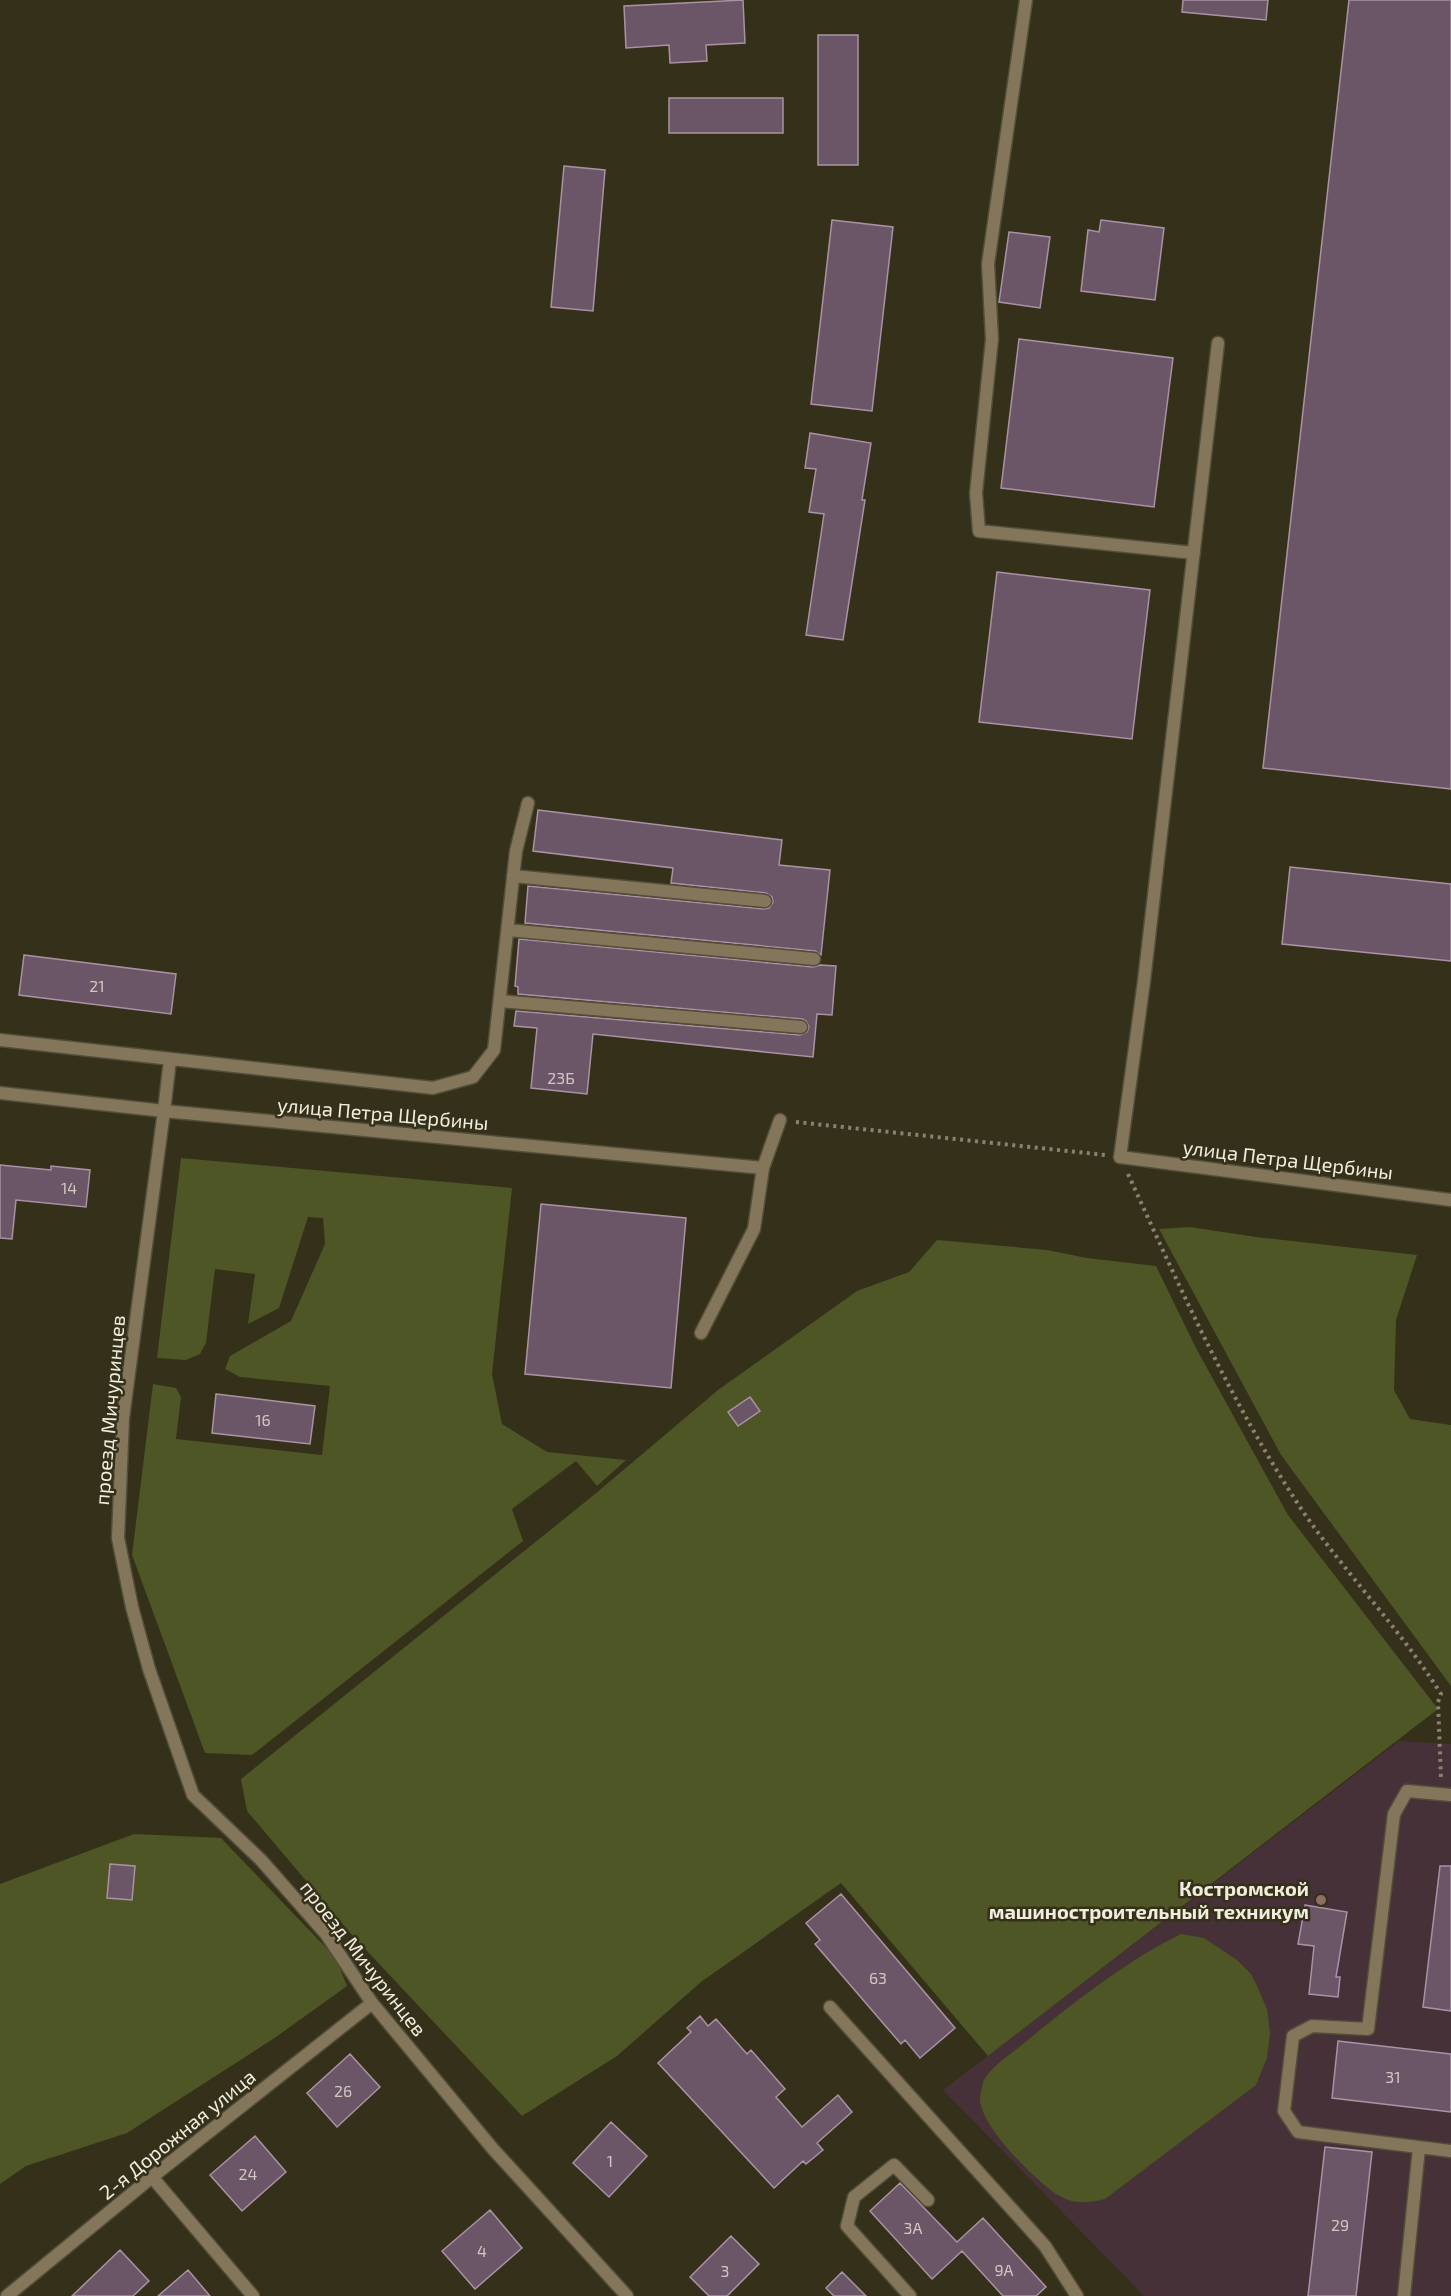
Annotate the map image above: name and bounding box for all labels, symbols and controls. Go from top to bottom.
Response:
house number: 21 [89,976,105,995]
house number: 23Б [547,1068,575,1087]
street label: улица Петра Щербины [276,1092,490,1135]
street label: улица Петра Щербины [1181,1134,1395,1185]
house number: 14 [61,1178,77,1197]
street label: проезд Мичуринцев [89,1314,130,1506]
house number: 16 [255,1410,271,1429]
street label: проезд Мичуринцев [295,1875,432,2041]
place label: Костромской машиностроительный техникум [989,1876,1309,1923]
marker: Костромской машиностроительный техникум [1314,1893,1328,1907]
house number: 63 [869,1968,887,1987]
street label: 2-я Дорожная улица [94,2064,260,2205]
house number: 31 [1385,2067,1401,2086]
house number: 26 [334,2081,352,2100]
house number: 1 [607,2151,613,2170]
house number: 24 [239,2164,258,2183]
house number: 29 [1331,2215,1349,2234]
house number: 3А [904,2218,922,2237]
house number: 4 [477,2241,487,2260]
house number: 9А [994,2260,1014,2279]
house number: 3 [721,2261,729,2280]

